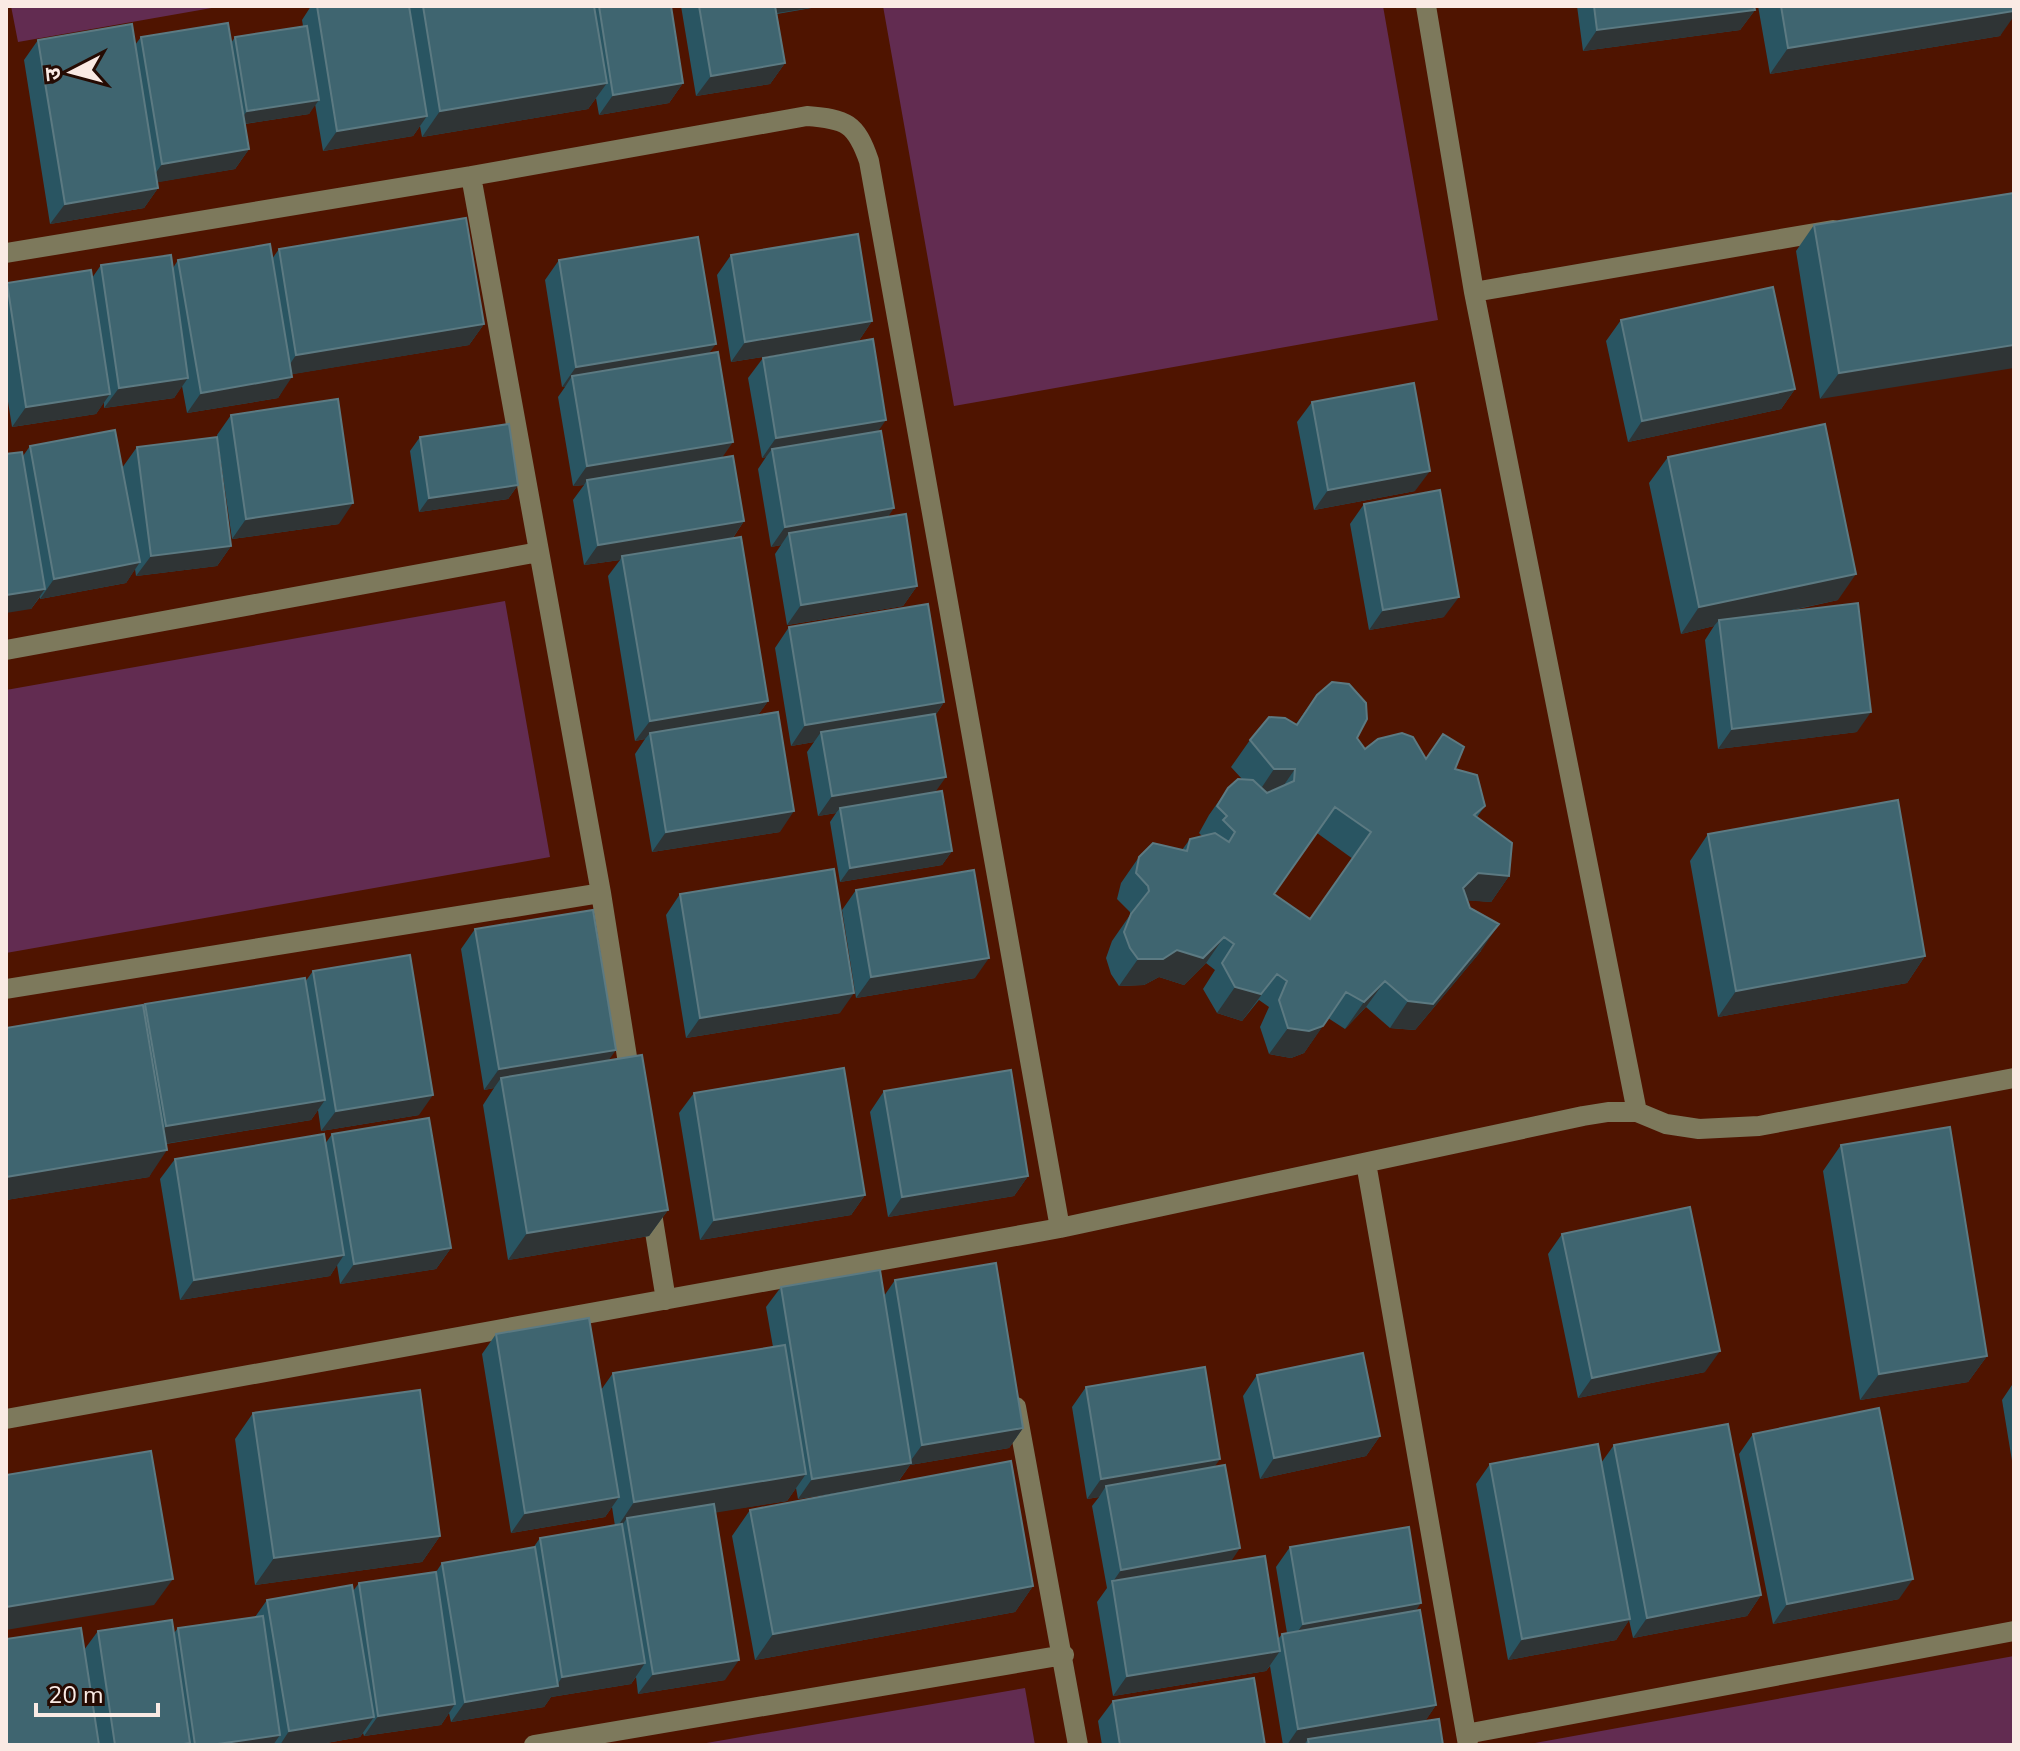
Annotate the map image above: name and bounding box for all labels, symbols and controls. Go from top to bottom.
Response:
north arrow [32,32,112,112]
text: उ [37,65,69,82]
scale bar [36,1667,158,1717]
text: 20 m [48,1679,104,1711]

